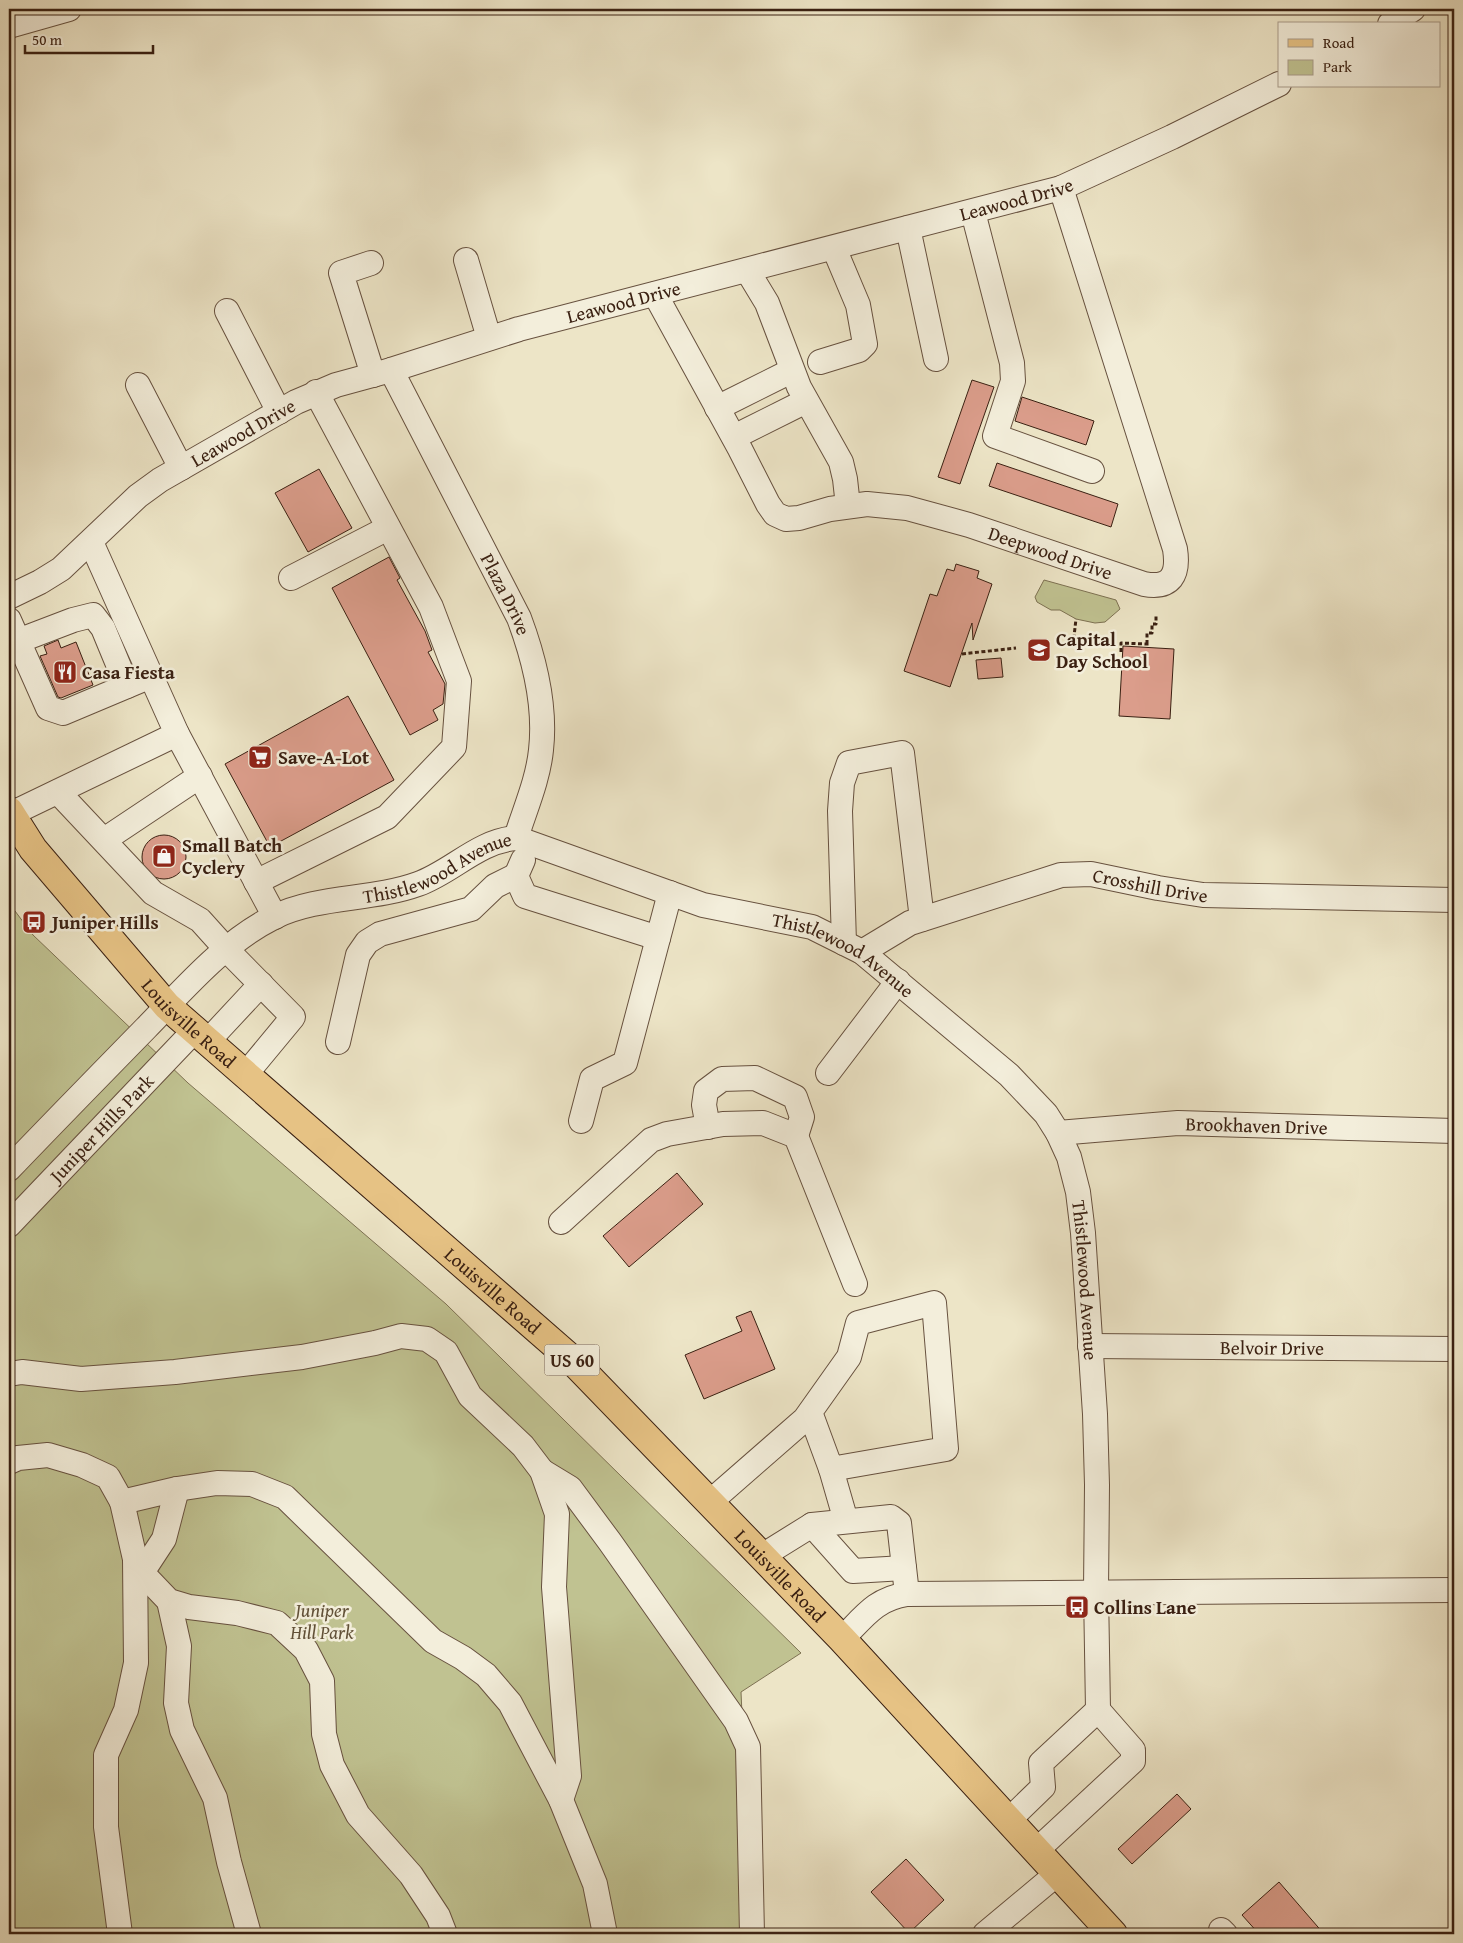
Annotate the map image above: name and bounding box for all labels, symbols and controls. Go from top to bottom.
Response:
scale bar [25,22,152,54]
legend [1278,22,1440,88]
text: 50 m [32,29,63,50]
text: Road [1323,32,1354,53]
text: Park [1323,56,1352,77]
street label: Leawood Drive [956,170,1078,228]
street label: Leawood Drive [564,274,683,330]
street label: Leawood Drive [185,391,300,474]
street label: Deepwood Drive [985,519,1116,586]
street label: Plaza Drive [474,548,538,639]
place label: Capital Day School [1056,625,1148,675]
school or university icon: Capital Day School [1026,637,1052,663]
place label: Casa Fiesta [82,658,175,686]
restaurant icon: Casa Fiesta [52,659,78,685]
place label: Save-A-Lot [278,743,370,771]
supermarket icon: Save-A-Lot [247,744,273,770]
street label: Thistlewood Avenue [361,825,514,910]
place label: Small Batch Cyclery [182,831,283,881]
shop icon: Small Batch Cyclery [151,843,177,869]
street label: Crosshill Drive [1090,861,1208,909]
street label: Thistlewood Avenue [770,905,920,1004]
place label: Juniper Hills [49,908,159,936]
bus stop icon: Juniper Hills [21,909,47,935]
street label: Louisville Road [135,972,243,1075]
street label: Juniper Hills Park [41,1067,160,1190]
street label: Brookhaven Drive [1185,1109,1328,1141]
street label: Thistlewood Avenue [1065,1199,1105,1361]
street label: Louisville Road [438,1240,548,1341]
street label: Belvoir Drive [1220,1333,1324,1362]
road number: US 60 [544,1344,600,1376]
street label: Louisville Road [728,1522,833,1629]
place label: Collins Lane [1094,1593,1196,1621]
bus stop icon: Collins Lane [1064,1594,1090,1620]
park label: Juniper Hill Park [289,1596,354,1646]

